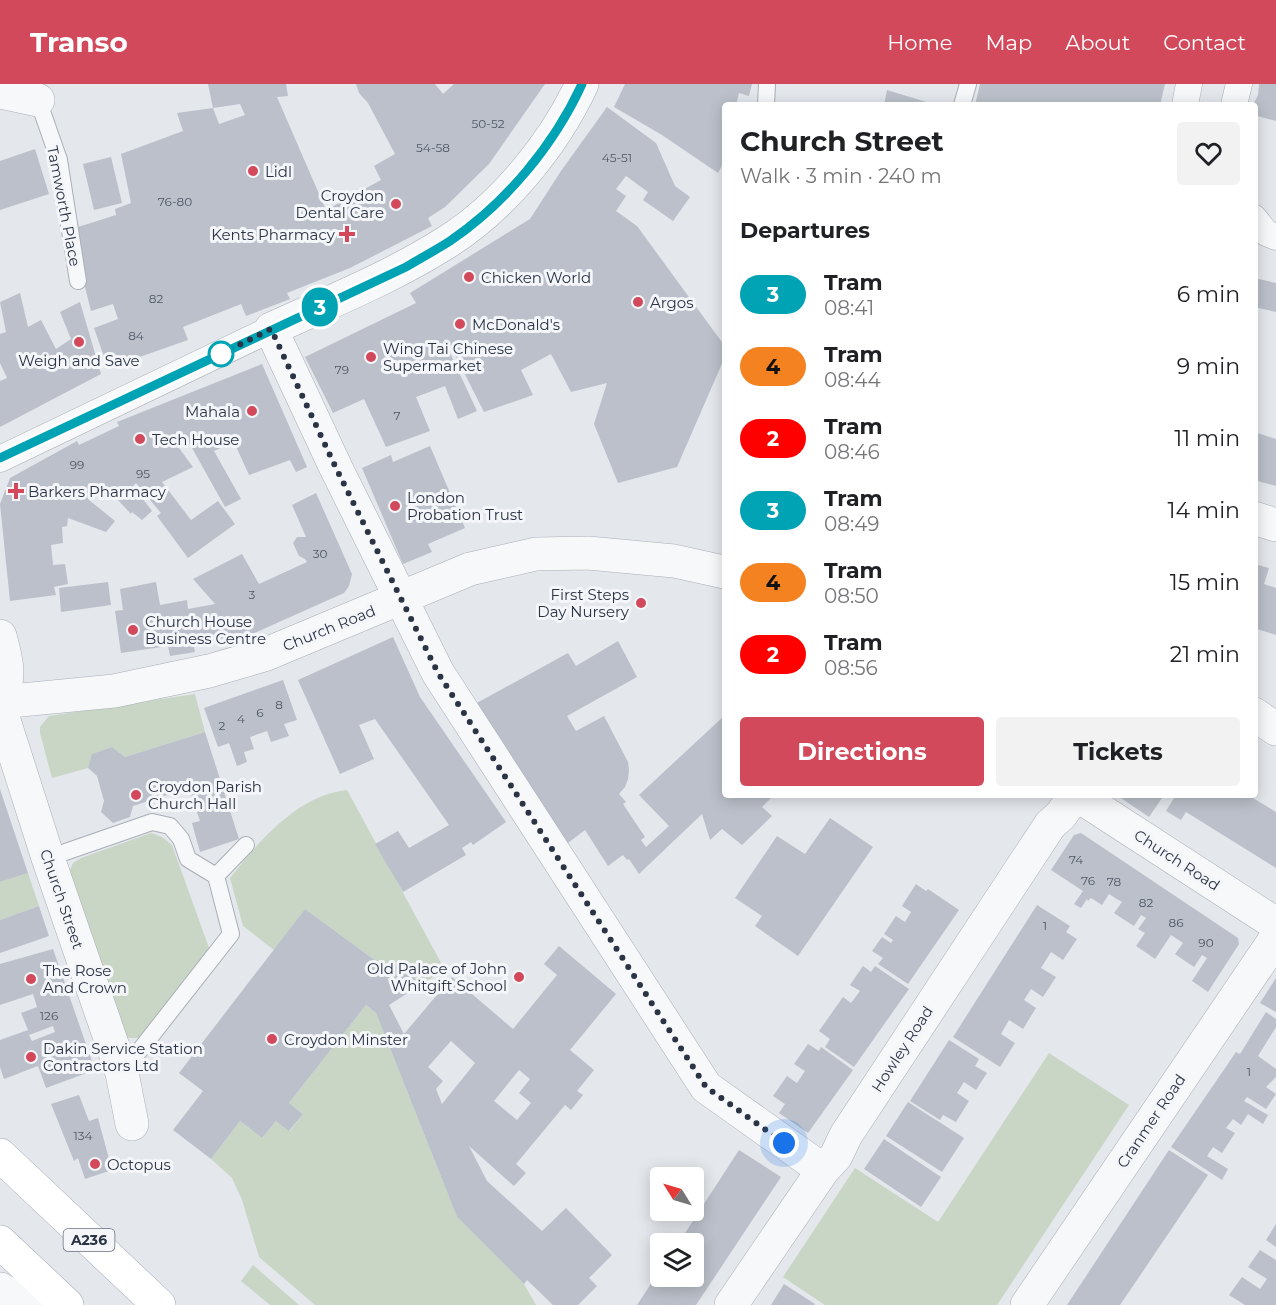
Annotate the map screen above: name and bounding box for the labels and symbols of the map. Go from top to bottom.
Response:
house number: 50-52 [472,116,505,131]
house number: 54-58 [416,140,450,155]
street label: Tamworth Place [43,144,85,268]
house number: 45-51 [602,150,632,165]
place label: Lidl [265,162,292,181]
marker: Lidl [246,164,260,178]
place label: Croydon Dental Care [296,186,384,222]
house number: 76-80 [158,194,192,209]
marker: Croydon Dental Care [389,197,403,211]
place label: Kents Pharmacy [211,225,336,244]
marker: Kents Pharmacy [340,227,354,241]
place label: Chicken World [481,268,591,287]
marker: Chicken World [462,270,476,284]
line badge: 3 [300,288,340,326]
house number: 82 [149,291,163,306]
place label: Argos [650,293,694,312]
marker: Argos [631,295,645,309]
place label: McDonald's [472,315,560,334]
marker: McDonald's [453,317,467,331]
house number: 84 [128,328,144,343]
marker: Weigh and Save [72,335,86,349]
place label: Wing Tai Chinese Supermarket [383,339,513,375]
unlabelled marker [208,341,234,367]
marker: Wing Tai Chinese Supermarket [364,350,378,364]
place label: Weigh and Save [18,351,140,370]
house number: 79 [335,362,349,377]
place label: Mahala [185,402,240,421]
marker: Mahala [245,404,259,418]
house number: 7 [393,408,401,423]
place label: Tech House [152,430,239,449]
marker: Tech House [133,432,147,446]
house number: 99 [70,457,84,472]
house number: 95 [136,466,150,481]
place label: Barkers Pharmacy [28,482,167,501]
marker: Barkers Pharmacy [9,484,23,498]
place label: London Probation Trust [407,488,523,524]
marker: London Probation Trust [388,499,402,513]
house number: 30 [313,546,327,561]
place label: First Steps Day Nursery [537,585,630,621]
house number: 3 [249,587,256,602]
marker: First Steps Day Nursery [634,596,648,610]
street label: Church Road [280,601,378,655]
place label: Church House Business Centre [145,612,266,648]
marker: Church House Business Centre [126,623,140,637]
house number: 8 [275,697,283,712]
house number: 6 [256,705,264,720]
house number: 4 [237,711,245,726]
house number: 2 [219,718,226,733]
place label: Croydon Parish Church Hall [148,777,262,813]
marker: Croydon Parish Church Hall [129,788,143,802]
street label: Church Road [1131,825,1223,895]
street label: Church Street [36,847,88,951]
house number: 74 [1069,852,1083,867]
house number: 76 [1081,873,1095,888]
house number: 78 [1107,874,1122,889]
house number: 82 [1139,895,1153,910]
house number: 86 [1169,915,1183,930]
house number: 1 [1043,918,1047,933]
house number: 90 [1198,935,1214,950]
place label: Old Palace of John Whitgift School [367,959,507,995]
place label: The Rose And Crown [43,961,127,997]
marker: Old Palace of John Whitgift School [512,970,526,984]
marker: The Rose And Crown [24,972,38,986]
street label: Howley Road [867,1002,937,1096]
house number: 126 [40,1008,58,1023]
place label: Croydon Minster [284,1030,408,1049]
marker: Croydon Minster [265,1032,279,1046]
place label: Dakin Service Station Contractors Ltd [43,1039,203,1075]
marker: Dakin Service Station Contractors Ltd [24,1050,38,1064]
house number: 1 [1247,1064,1251,1079]
street label: Cranmer Road [1113,1070,1189,1172]
house number: 134 [73,1128,93,1143]
your location [769,1128,799,1158]
place label: Octopus [107,1155,171,1174]
marker: Octopus [88,1157,102,1171]
north arrow [650,1167,704,1221]
road number: A236 [64,1229,115,1251]

